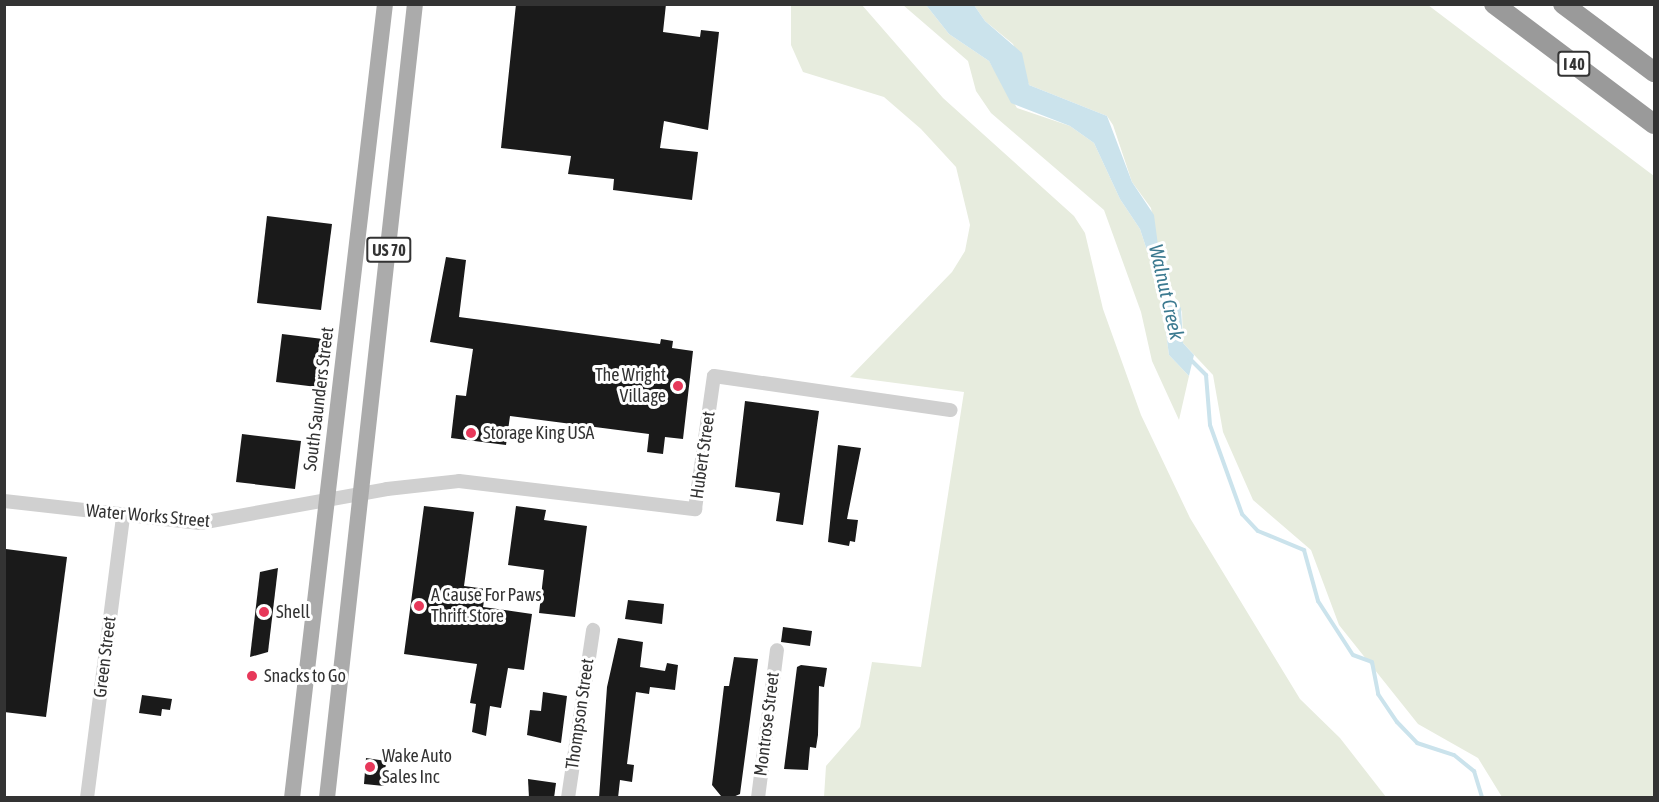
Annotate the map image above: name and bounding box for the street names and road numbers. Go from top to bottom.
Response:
road number: I 40 [1556,51,1592,77]
road number: US 70 [365,237,413,263]
street label: South Saunders Street [299,326,339,472]
street label: Hubert Street [686,410,720,500]
street label: Water Works Street [85,500,211,532]
street label: Green Street [89,615,121,699]
street label: Thompson Street [562,657,598,771]
street label: Montrose Street [750,671,784,777]

